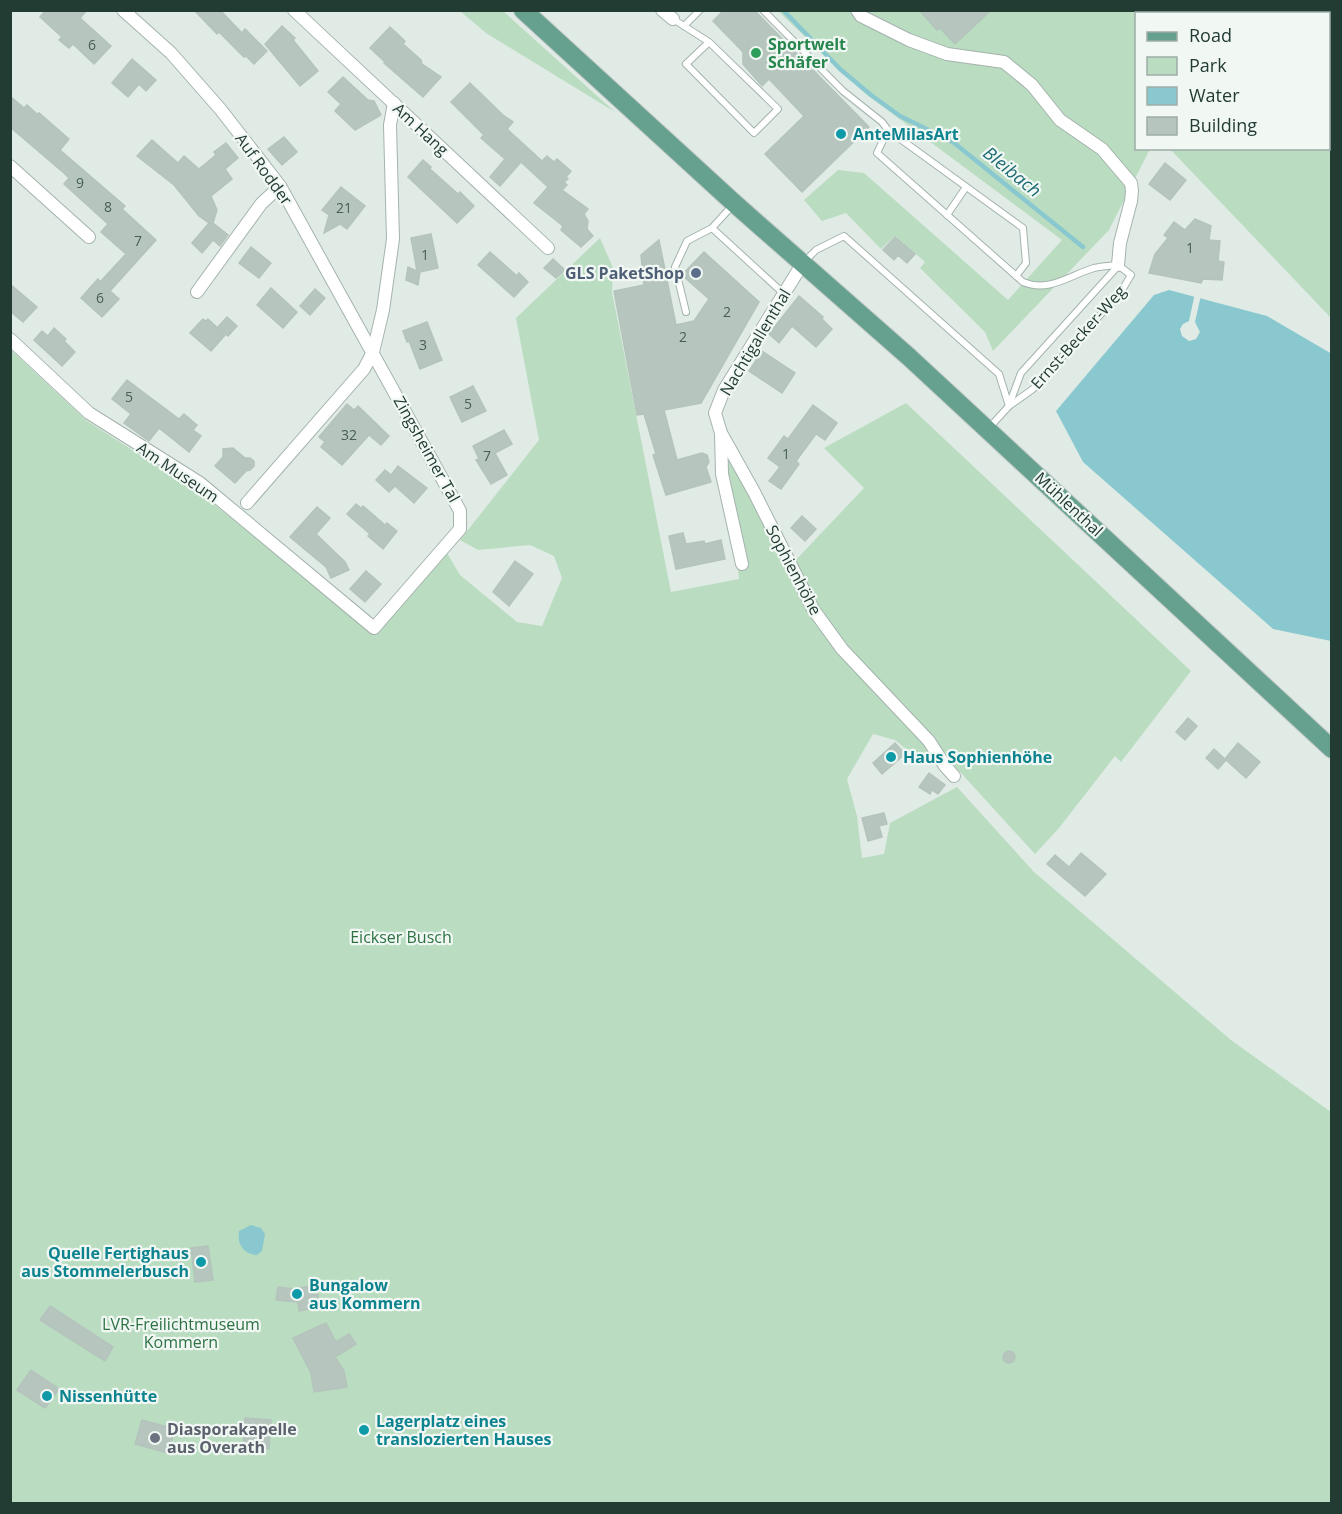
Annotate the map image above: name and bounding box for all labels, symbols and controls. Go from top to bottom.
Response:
legend [1135,12,1330,150]
text: Road [1189,23,1232,47]
place label: Sportwelt Schäfer [768,33,846,73]
house number: 6 [88,35,96,54]
marker: Sportwelt Schäfer [749,46,763,60]
text: Park [1189,53,1227,77]
text: Water [1189,83,1240,107]
street label: Am Hang [389,98,454,161]
text: Building [1189,113,1257,137]
place label: AnteMilasArt [853,123,959,145]
marker: AnteMilasArt [834,127,848,141]
street label: Auf Rodder [230,129,298,210]
water label: Bleibach [979,141,1047,202]
house number: 9 [76,173,84,192]
house number: 8 [104,197,112,216]
house number: 21 [336,198,352,217]
house number: 7 [134,231,142,250]
house number: 1 [1186,238,1194,257]
house number: 1 [421,245,429,264]
place label: GLS PaketShop [565,262,684,284]
marker: GLS PaketShop [689,266,703,280]
street label: Ernst-Becker-Weg [1026,280,1131,393]
street label: Nachtigallenthal [714,284,796,400]
house number: 6 [96,288,104,307]
house number: 2 [723,302,731,321]
house number: 2 [679,327,687,346]
house number: 3 [419,335,427,354]
house number: 5 [125,387,133,406]
street label: Zingsheimer Tal [389,392,465,506]
house number: 5 [464,394,472,413]
house number: 32 [341,425,357,444]
street label: Am Museum [133,436,223,508]
house number: 1 [782,444,790,463]
house number: 7 [483,446,491,465]
street label: Mühlenthal [1030,467,1108,541]
street label: Sophienhöhe [761,521,827,619]
place label: Haus Sophienhöhe [903,746,1052,768]
marker: Haus Sophienhöhe [884,750,898,764]
park label: Eickser Busch [350,926,452,948]
place label: Quelle Fertighaus aus Stommelerbusch [21,1242,189,1282]
marker: Quelle Fertighaus aus Stommelerbusch [194,1255,208,1269]
place label: Bungalow aus Kommern [309,1274,420,1314]
marker: Bungalow aus Kommern [290,1287,304,1301]
park label: LVR-Freilichtmuseum Kommern [102,1313,260,1353]
place label: Nissenhütte [59,1385,157,1407]
marker: Nissenhütte [40,1389,54,1403]
place label: Lagerplatz eines translozierten Hauses [376,1410,551,1450]
place label: Diasporakapelle aus Overath [167,1418,297,1458]
marker: Lagerplatz eines translozierten Hauses [357,1423,371,1437]
marker: Diasporakapelle aus Overath [148,1431,162,1445]

